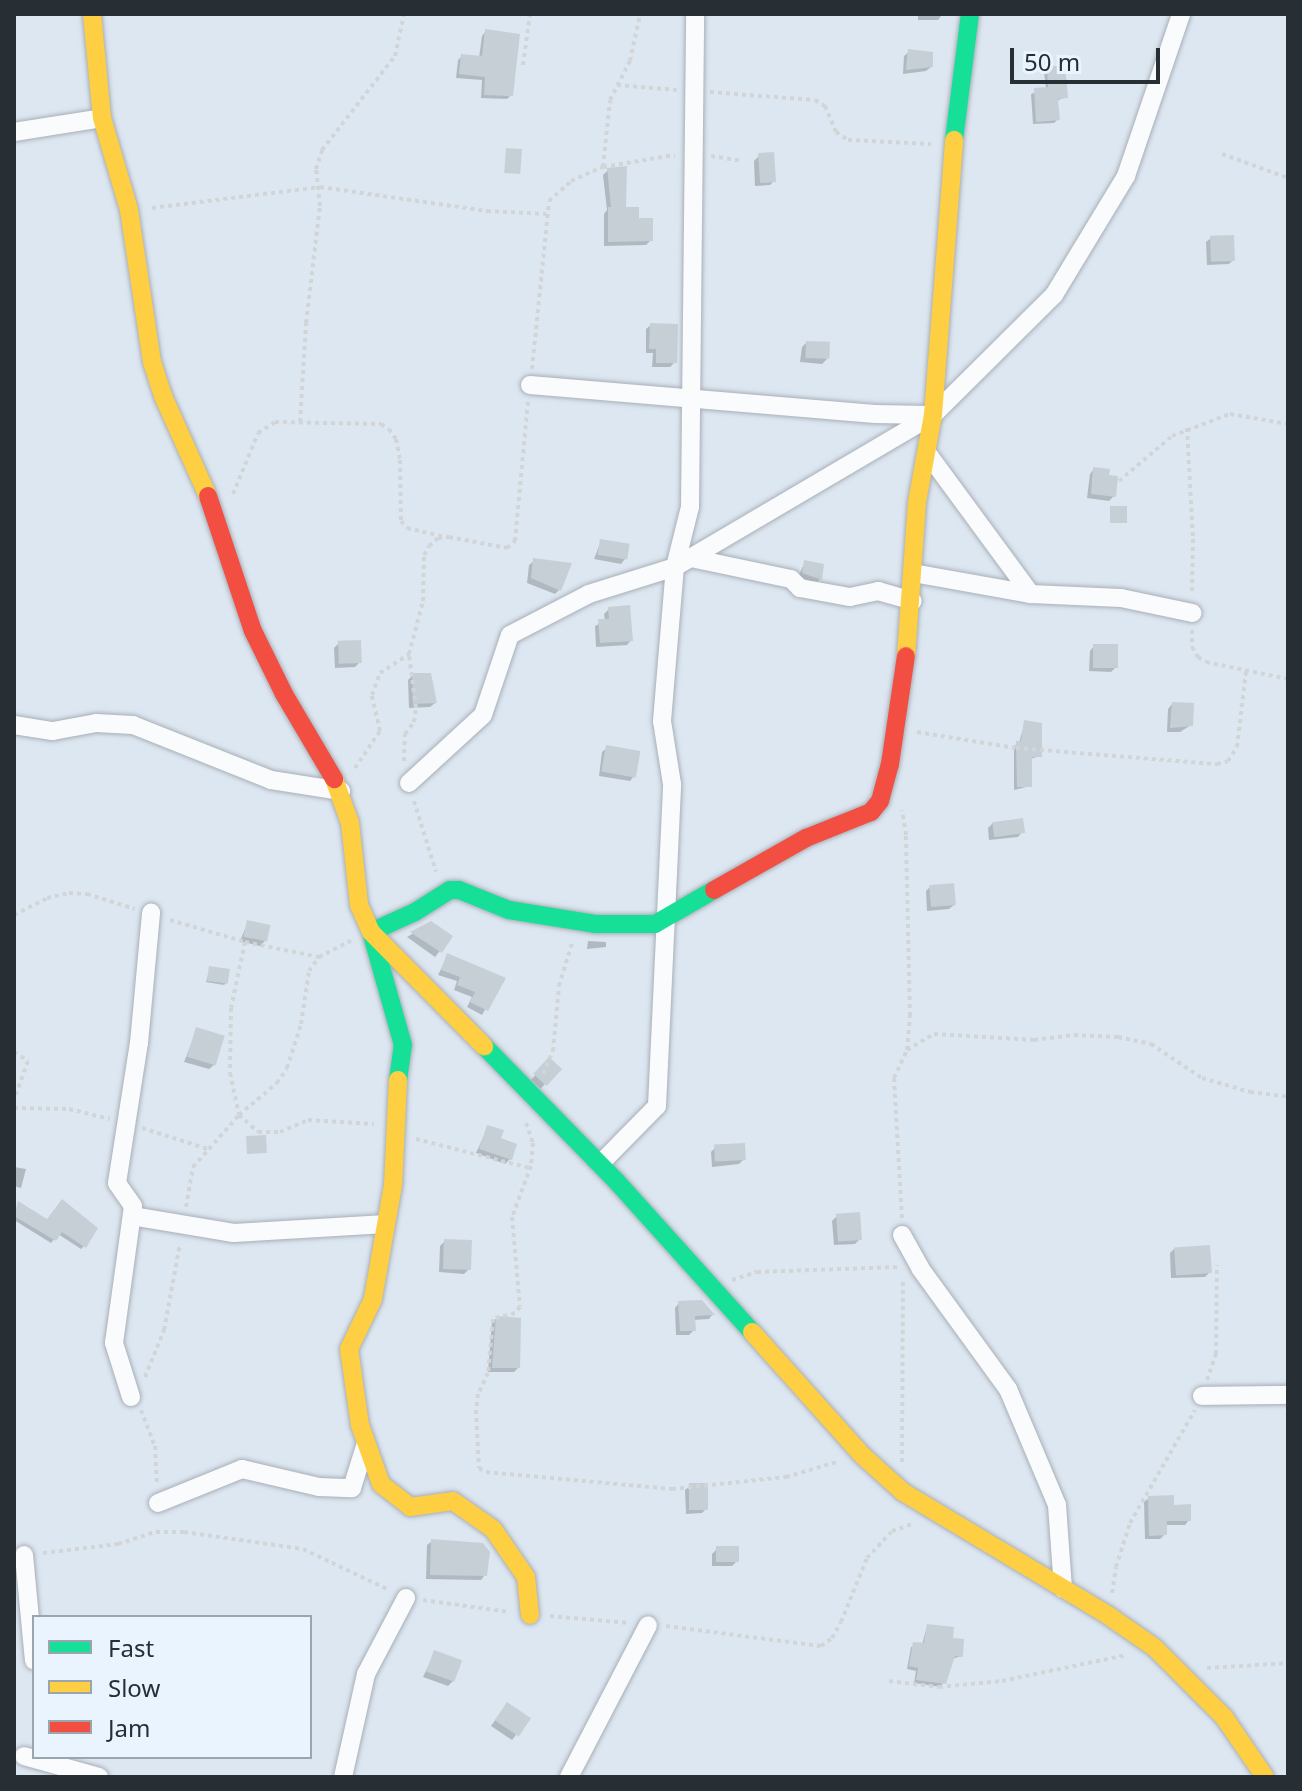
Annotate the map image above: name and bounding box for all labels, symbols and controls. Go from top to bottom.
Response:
scale bar [1014,32,1164,82]
text: 50 m [1024,45,1080,78]
legend [32,1615,312,1759]
text: Fast [108,1631,154,1664]
text: Slow [108,1671,160,1704]
text: Jam [108,1711,150,1744]

